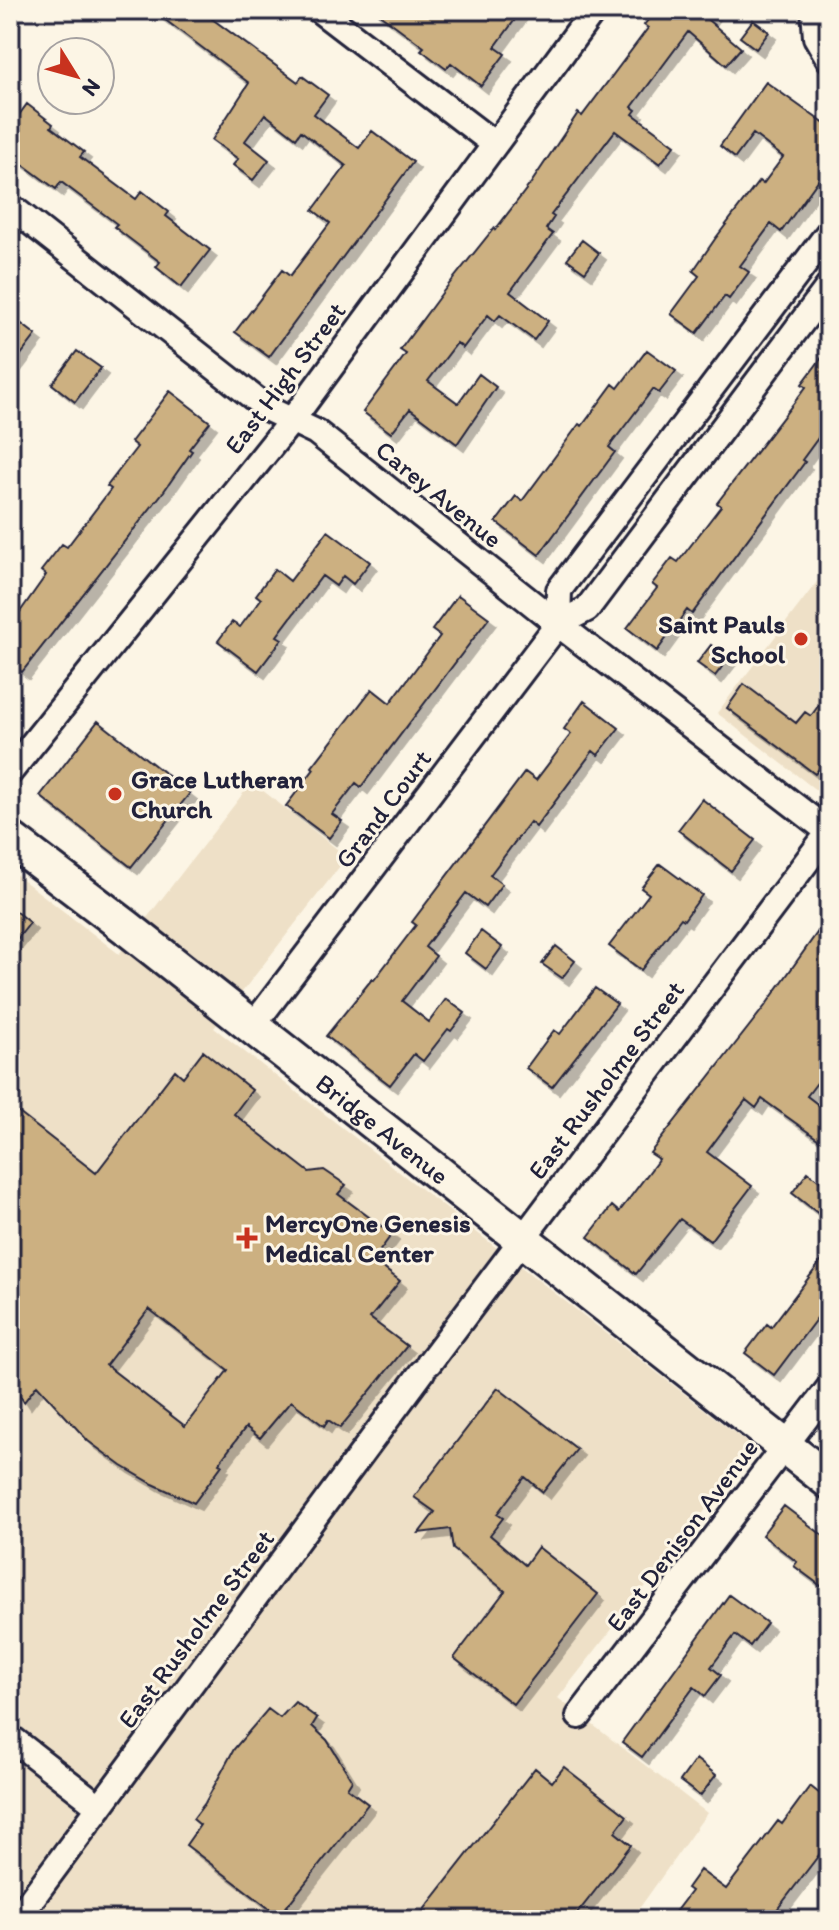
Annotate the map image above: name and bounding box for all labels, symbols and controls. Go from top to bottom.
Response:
north arrow [36,36,116,116]
text: N [76,74,107,102]
street label: East High Street [217,295,353,460]
street label: Carey Avenue [369,433,509,555]
place label: Saint Pauls School [658,608,786,670]
marker: Saint Pauls School [792,630,810,648]
street label: Grand Court [328,743,438,875]
place label: Grace Lutheran Church [131,763,304,825]
marker: Grace Lutheran Church [106,785,124,803]
street label: East Rusholme Street [521,974,691,1186]
street label: Bridge Avenue [309,1067,455,1191]
place label: MercyOne Genesis Medical Center [265,1207,471,1269]
marker: MercyOne Genesis Medical Center [236,1227,258,1249]
street label: East Denison Avenue [599,1432,765,1638]
street label: East Rusholme Street [111,1523,281,1735]

